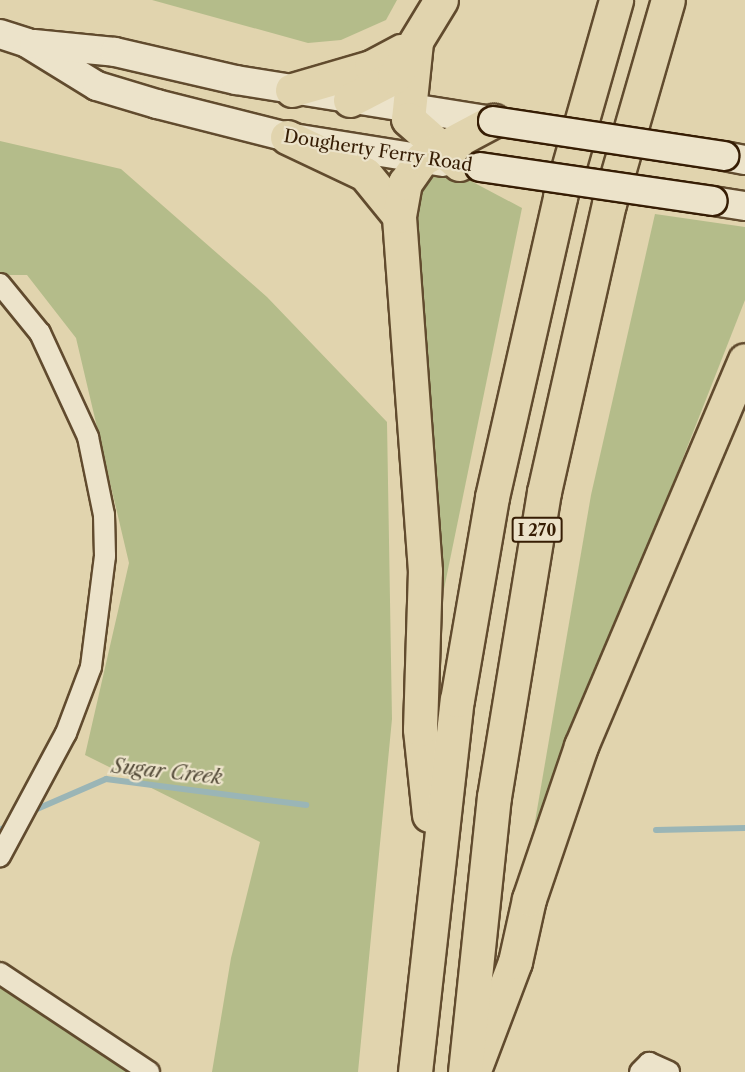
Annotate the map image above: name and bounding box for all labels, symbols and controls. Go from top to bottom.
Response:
street label: Dougherty Ferry Road [282,125,474,177]
road number: I 270 [512,517,562,543]
water label: Sugar Creek [111,754,223,790]

